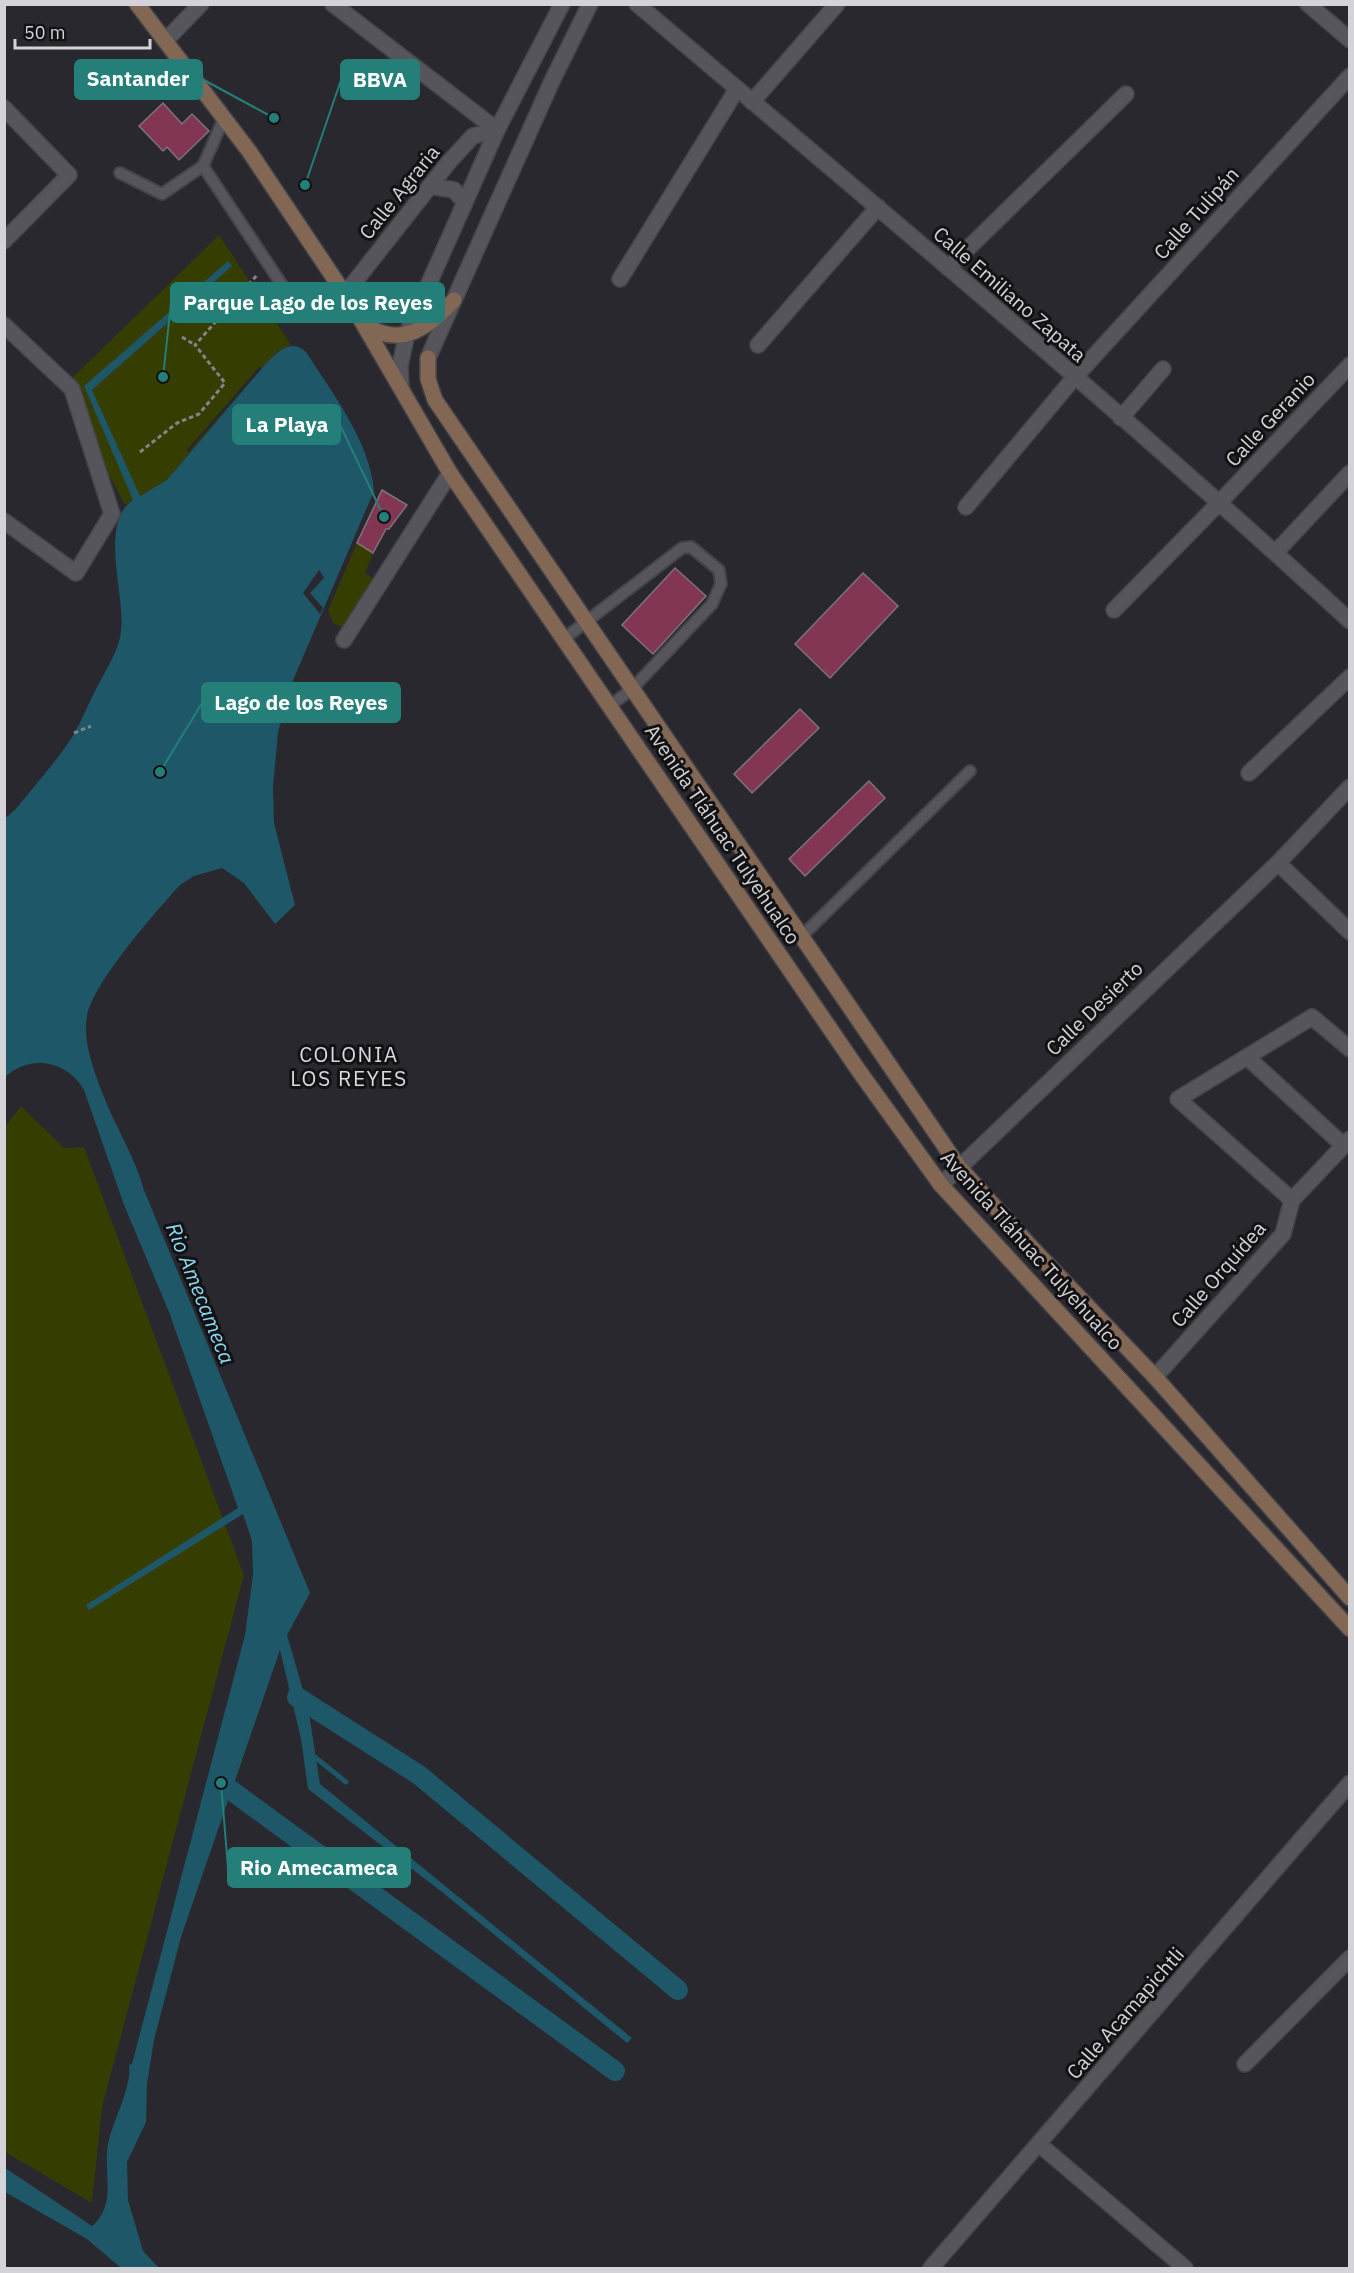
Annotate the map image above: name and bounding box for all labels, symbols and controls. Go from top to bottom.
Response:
scale bar [15,12,150,50]
text: 50 m [24,21,66,44]
callout: Santander [75,60,202,99]
callout: BBVA [341,60,419,99]
text: Santander [86,64,190,92]
text: BBVA [353,65,407,93]
street label: Calle Agraria [353,139,446,245]
street label: Calle Tulipán [1147,161,1245,265]
street label: Calle Emiliano Zapata [928,220,1092,368]
callout: Parque Lago de los Reyes [171,283,444,322]
text: Parque Lago de los Reyes [183,288,433,316]
street label: Calle Geranio [1219,366,1321,472]
callout: La Playa [233,405,340,444]
text: La Playa [246,410,328,438]
callout: Lago de los Reyes [202,683,400,722]
text: Lago de los Reyes [214,688,388,716]
street label: Avenida Tláhuac Tulyehualco [639,719,807,949]
street label: Calle Desierto [1040,955,1148,1061]
district label: COLONIA LOS REYES [290,1040,408,1092]
street label: Avenida Tláhuac Tulyehualco [935,1144,1129,1356]
street label: Calle Orquídea [1164,1215,1272,1333]
water label: Rio Amecameca [160,1218,242,1368]
callout: Rio Amecameca [228,1848,410,1887]
text: Rio Amecameca [240,1853,398,1881]
street label: Calle Acamapichtli [1060,1941,1190,2085]

